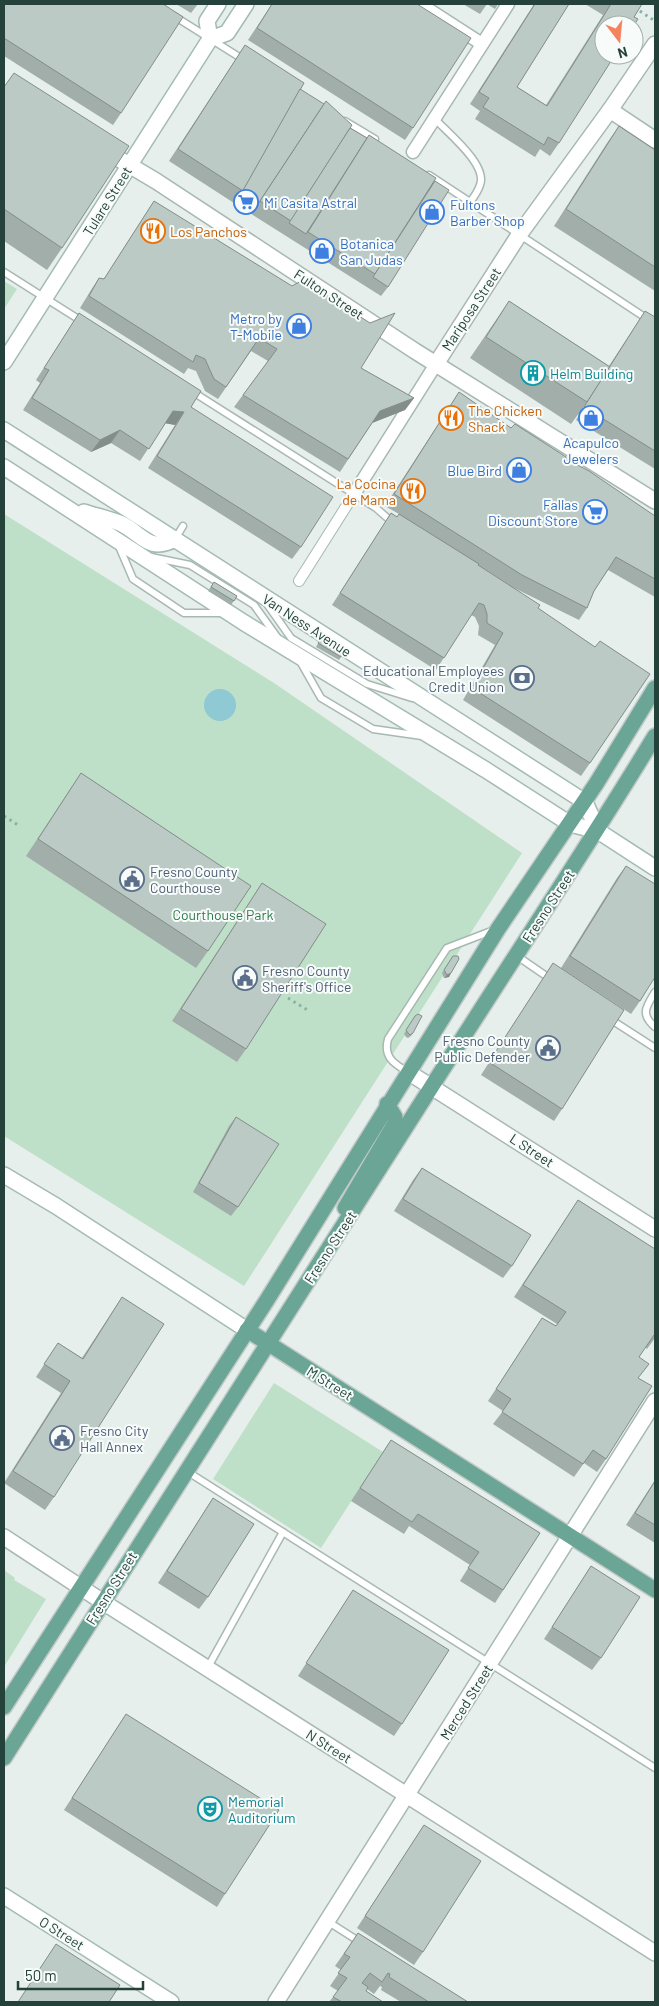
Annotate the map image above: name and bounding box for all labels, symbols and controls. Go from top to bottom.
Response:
north arrow [594,15,644,65]
text: N [616,44,630,62]
street label: Tulare Street [79,163,135,239]
supermarket icon: Mi Casita Astral [233,189,259,215]
place label: Mi Casita Astral [264,194,357,211]
place label: Fultons Barber Shop [450,196,525,229]
shop icon: Fultons Barber Shop [419,199,445,225]
restaurant icon: Los Panchos [140,218,166,244]
place label: Los Panchos [170,223,247,240]
place label: Botanica San Judas [340,235,403,268]
shop icon: Botanica San Judas [309,238,335,264]
street label: Mariposa Street [438,264,504,354]
street label: Fulton Street [291,265,367,323]
place label: Metro by T-Mobile [230,310,283,343]
shop icon: Metro by T-Mobile [286,313,312,339]
building icon: Helm Building [520,360,546,386]
place label: Helm Building [550,365,633,382]
place label: The Chicken Shack [468,402,542,435]
restaurant icon: The Chicken Shack [438,405,464,431]
shop icon: Acapulco Jewelers [578,405,604,431]
place label: Acapulco Jewelers [563,434,619,467]
shop icon: Blue Bird [506,457,532,483]
place label: Blue Bird [447,462,502,479]
place label: La Cocina de Mama [336,475,396,508]
restaurant icon: La Cocina de Mama [400,478,426,504]
place label: Fallas Discount Store [488,496,578,529]
supermarket icon: Fallas Discount Store [582,499,608,525]
street label: Van Ness Avenue [259,590,355,660]
place label: Educational Employees Credit Union [363,662,504,695]
bank icon: Educational Employees Credit Union [509,665,535,691]
place label: Fresno County Courthouse [150,863,238,896]
public building icon: Fresno County Courthouse [119,866,145,892]
street label: Fresno Street [518,867,578,945]
park label: Courthouse Park [172,906,274,923]
place label: Fresno County Sheriff's Office [262,962,351,995]
public building icon: Fresno County Sheriff's Office [232,965,258,991]
place label: Fresno County Public Defender [434,1032,531,1065]
public building icon: Fresno County Public Defender [535,1035,561,1061]
street label: L Street [507,1130,557,1170]
street label: Fresno Street [300,1208,360,1286]
street label: M Street [304,1362,356,1404]
place label: Fresno City Hall Annex [80,1422,149,1455]
public building icon: Fresno City Hall Annex [49,1425,75,1451]
street label: Fresno Street [82,1548,140,1628]
street label: Merced Street [436,1661,496,1743]
street label: N Street [303,1725,355,1767]
place label: Memorial Auditorium [228,1793,295,1826]
theatre icon: Memorial Auditorium [197,1796,223,1822]
street label: O Street [36,1913,88,1953]
scale bar [18,1958,142,1990]
text: 50 m [25,1966,57,1984]

